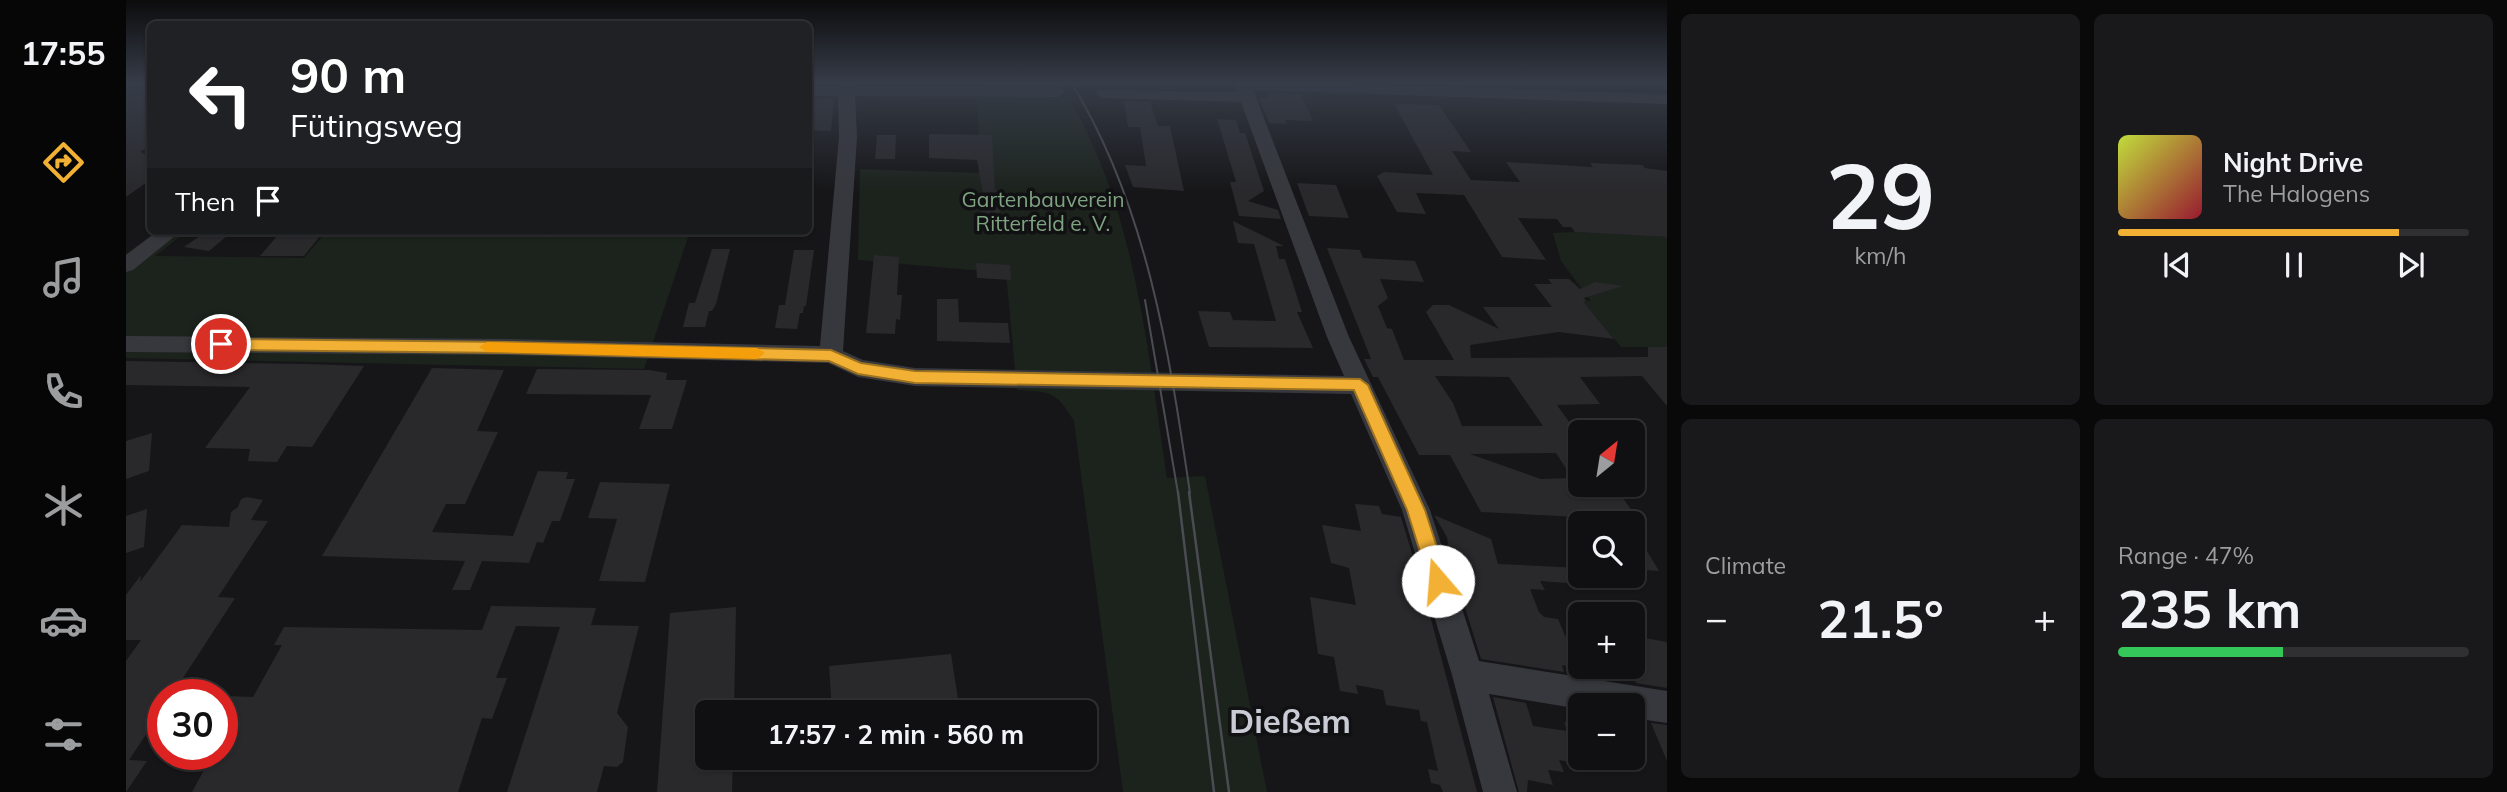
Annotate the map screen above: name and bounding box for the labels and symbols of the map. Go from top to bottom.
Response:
park label: Gartenbauverein Ritterfeld e. V. [961,186,1125,236]
pin [191,314,251,374]
north arrow [1568,420,1645,497]
position arrow [1401,544,1475,618]
speed limit sign: 30 [147,679,238,770]
district label: Dießem [1229,700,1351,741]

